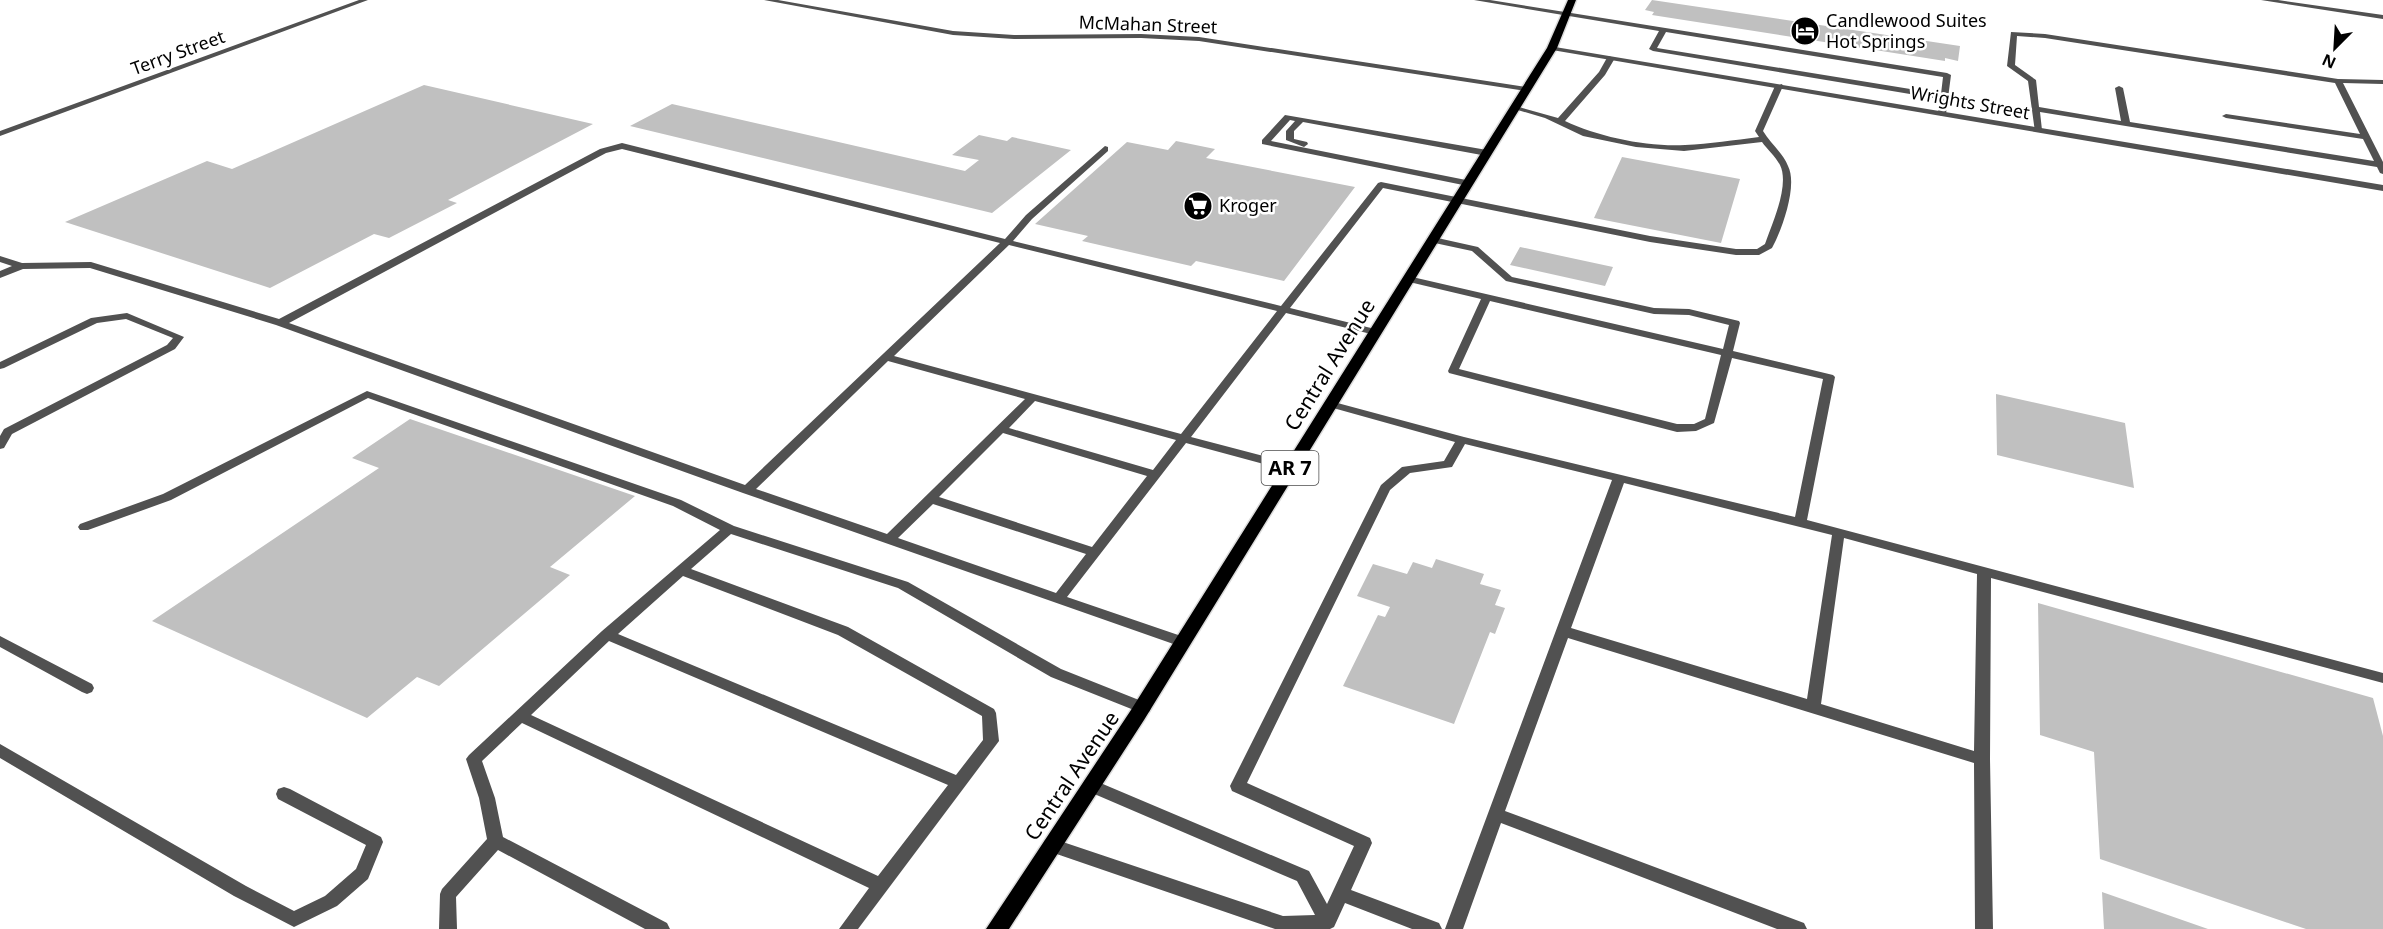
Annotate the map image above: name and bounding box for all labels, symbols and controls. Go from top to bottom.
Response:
place label: Candlewood Suites Hot Springs [1826,8,1987,53]
street label: McMahan Street [1078,10,1218,38]
hotel icon: Candlewood Suites Hot Springs [1789,15,1821,47]
north arrow [2305,18,2365,78]
street label: Terry Street [128,24,228,80]
text: N [2318,49,2339,74]
street label: Wrights Street [1909,80,2032,124]
supermarket icon: Kroger [1182,190,1214,222]
place label: Kroger [1219,193,1277,217]
street label: Central Avenue [1277,293,1381,436]
road number: AR 7 [1262,451,1318,485]
street label: Central Avenue [1018,705,1125,846]

